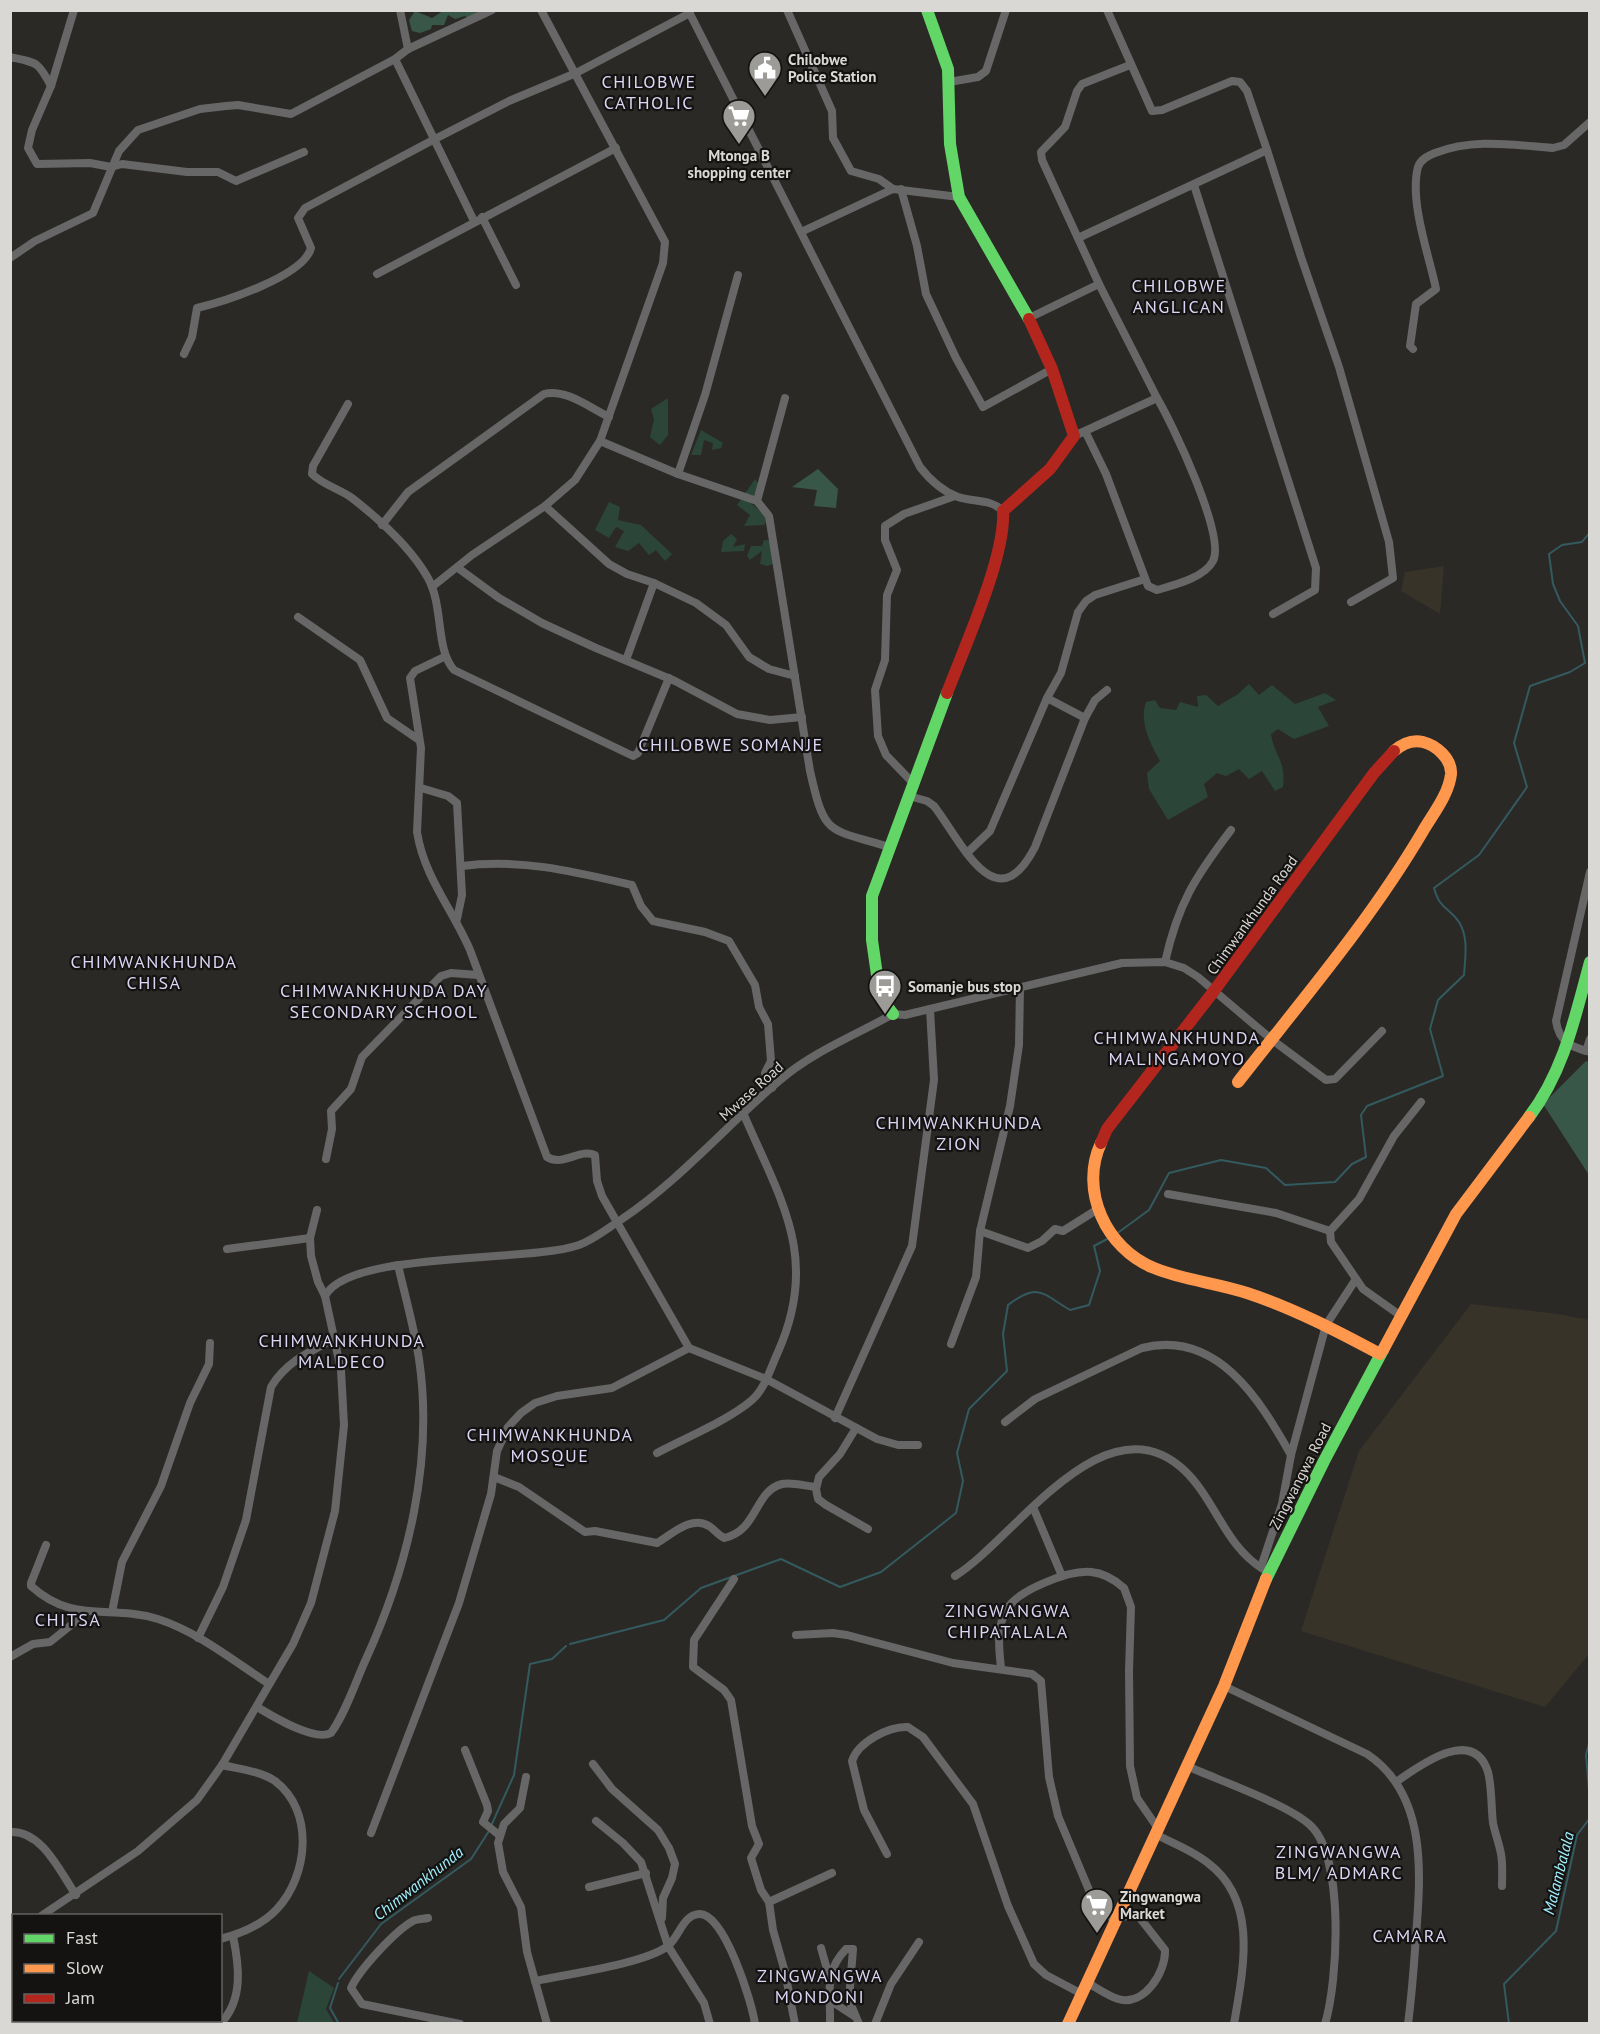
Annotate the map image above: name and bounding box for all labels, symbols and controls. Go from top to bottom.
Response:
public building icon: Chilobwe Police Station [747,50,783,97]
place label: Chilobwe Police Station [788,50,876,86]
district label: CHILOBWE CATHOLIC [601,70,697,114]
supermarket icon: Mtonga B shopping center [721,98,757,145]
place label: Mtonga B shopping center [688,146,791,182]
district label: CHILOBWE ANGLICAN [1131,274,1227,318]
district label: CHILOBWE SOMANJE [638,733,824,756]
street label: Chimwankhunda Road [1202,852,1302,978]
district label: CHIMWANKHUNDA CHISA [70,950,238,994]
bus stop icon: Somanje bus stop [867,968,903,1015]
place label: Somanje bus stop [908,977,1021,996]
district label: CHIMWANKHUNDA DAY SECONDARY SCHOOL [280,979,488,1023]
district label: CHIMWANKHUNDA MALINGAMOYO [1093,1026,1261,1070]
street label: Mwase Road [715,1057,787,1125]
district label: CHIMWANKHUNDA ZION [875,1111,1043,1155]
district label: CHIMWANKHUNDA MALDECO [258,1329,426,1373]
street label: Zingwangwa Road [1265,1419,1335,1533]
district label: CHIMWANKHUNDA MOSQUE [466,1423,634,1467]
district label: ZINGWANGWA CHIPATALALA [945,1599,1071,1643]
district label: CHITSA [35,1608,101,1631]
water label: Malambalala [1538,1829,1578,1916]
district label: ZINGWANGWA BLM/ ADMARC [1275,1840,1403,1884]
water label: Chimwankhunda [369,1842,467,1924]
supermarket icon: Zingwangwa Market [1079,1887,1115,1934]
place label: Zingwangwa Market [1120,1887,1201,1923]
legend [12,1914,222,2022]
district label: CAMARA [1373,1924,1447,1947]
text: Fast [66,1926,98,1949]
text: Slow [66,1956,104,1979]
district label: ZINGWANGWA MONDONI [757,1964,883,2008]
text: Jam [65,1986,95,2009]

